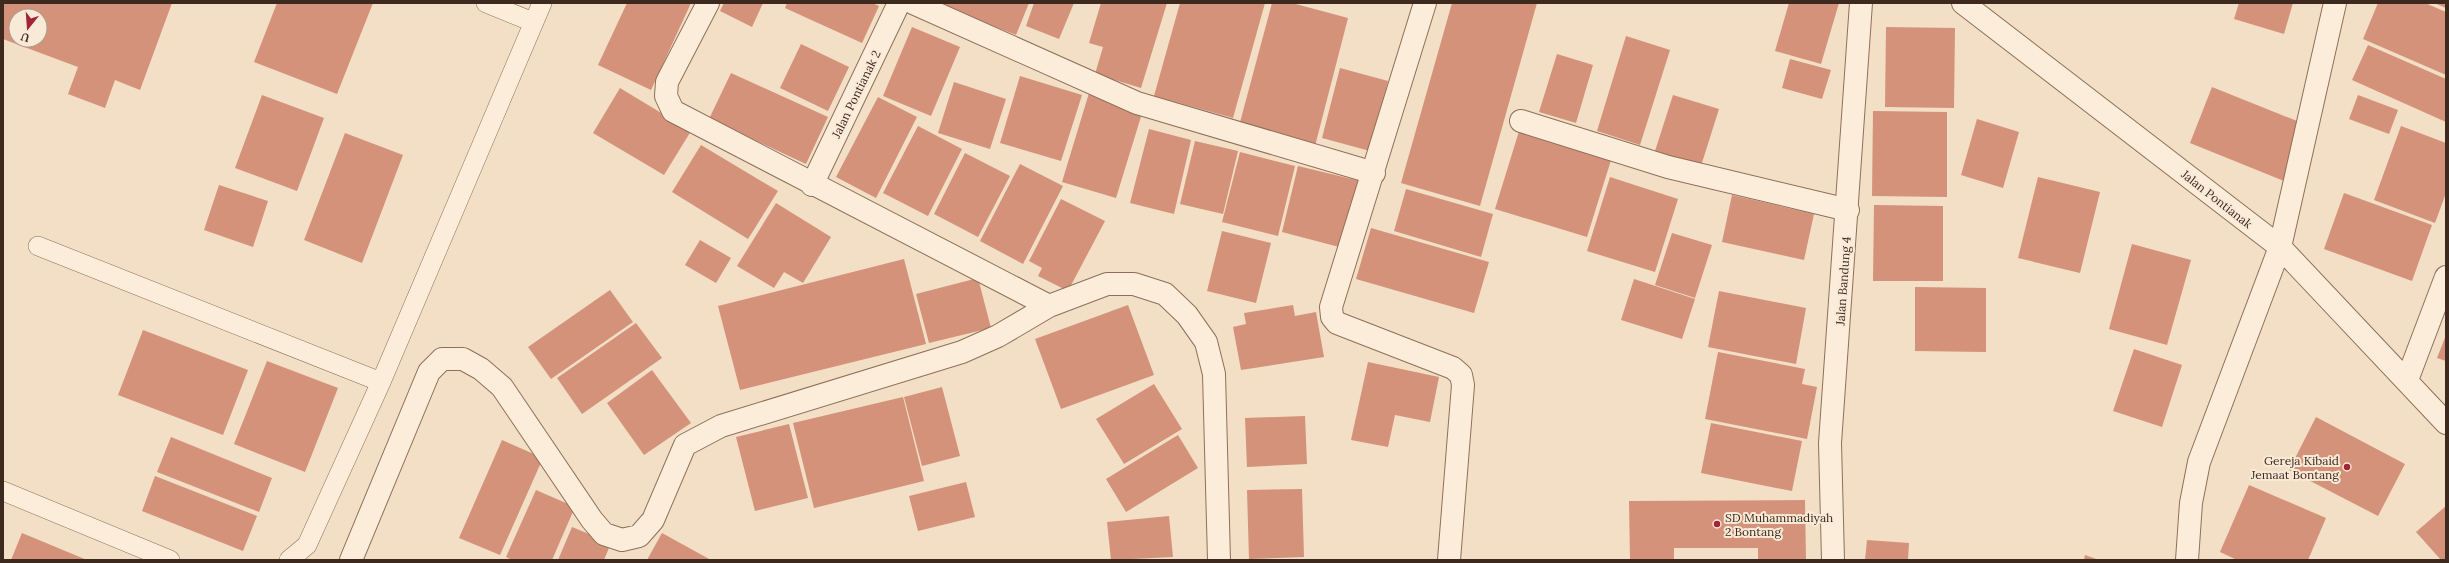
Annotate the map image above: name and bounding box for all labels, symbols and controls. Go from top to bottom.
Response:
north arrow [8,8,48,48]
text: U [18,29,31,45]
street label: Jalan Pontianak 2 [828,48,884,141]
street label: Jalan Pontianak [2178,166,2256,232]
street label: Jalan Bandung 4 [1832,235,1854,327]
place label: Gereja Kibaid Jemaat Bontang [2250,453,2339,482]
marker: Gereja Kibaid Jemaat Bontang [2342,462,2352,472]
place label: SD Muhammadiyah 2 Bontang [1725,510,1833,539]
marker: SD Muhammadiyah 2 Bontang [1712,519,1722,529]

